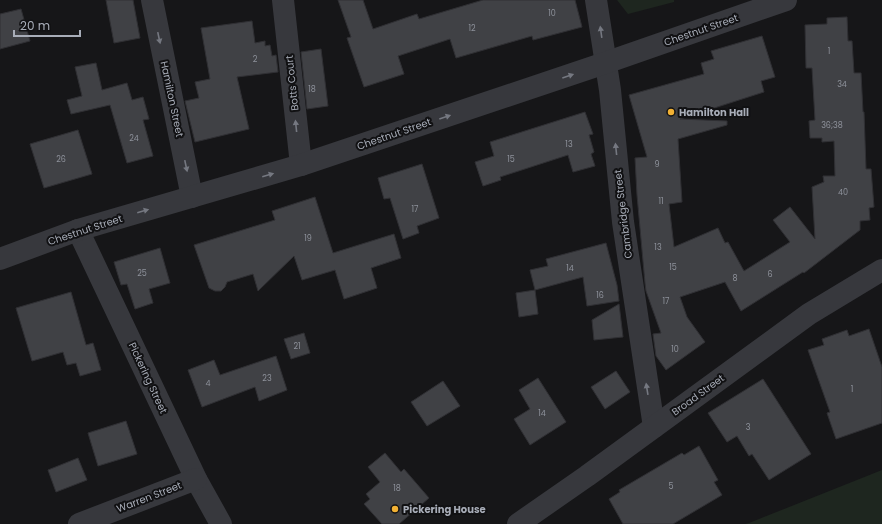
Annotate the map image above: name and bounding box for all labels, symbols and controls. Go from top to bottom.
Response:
house number: 10 [548,8,556,19]
street label: Chestnut Street [662,10,740,50]
scale bar [14,12,80,38]
text: 20 m [20,17,50,34]
house number: 12 [468,23,476,34]
one-way arrow [598,26,604,38]
one-way arrow [157,32,163,44]
house number: 1 [828,46,830,57]
house number: 2 [253,54,258,65]
street label: Botts Court [282,54,302,111]
street label: Hamilton Street [157,60,187,139]
one-way arrow [562,73,574,79]
house number: 34 [837,79,847,90]
house number: 18 [308,84,316,95]
place label: Hamilton Hall [679,105,749,120]
marker: Hamilton Hall [666,107,676,117]
street label: Chestnut Street [355,114,433,154]
one-way arrow [439,114,451,120]
one-way arrow [293,120,300,133]
house number: 36;38 [821,120,843,131]
house number: 24 [129,133,139,144]
house number: 13 [565,139,573,150]
one-way arrow [612,143,619,155]
house number: 26 [56,154,66,165]
house number: 15 [507,154,515,165]
one-way arrow [183,159,189,172]
house number: 9 [654,159,660,170]
street label: Cambridge Street [610,168,636,259]
one-way arrow [262,172,274,178]
house number: 40 [838,187,848,198]
house number: 11 [658,196,664,207]
house number: 17 [412,204,419,215]
one-way arrow [138,208,150,214]
street label: Chestnut Street [46,211,125,249]
house number: 19 [304,233,312,244]
house number: 13 [654,242,662,253]
house number: 15 [669,262,677,273]
house number: 14 [566,263,574,274]
house number: 25 [137,268,147,279]
house number: 6 [767,269,773,280]
house number: 8 [732,273,738,284]
house number: 16 [596,290,604,301]
house number: 17 [663,296,670,307]
street label: Pickering Street [125,340,171,416]
house number: 21 [293,341,301,352]
house number: 10 [671,344,679,355]
street label: Broad Street [669,371,728,419]
house number: 23 [262,373,272,384]
house number: 4 [205,378,211,389]
one-way arrow [644,383,650,395]
house number: 1 [851,384,853,395]
house number: 14 [538,408,546,419]
house number: 3 [746,422,751,433]
street label: Warren Street [114,478,184,516]
house number: 5 [668,481,674,492]
house number: 18 [393,483,401,494]
place label: Pickering House [403,502,486,517]
marker: Pickering House [390,504,400,514]

